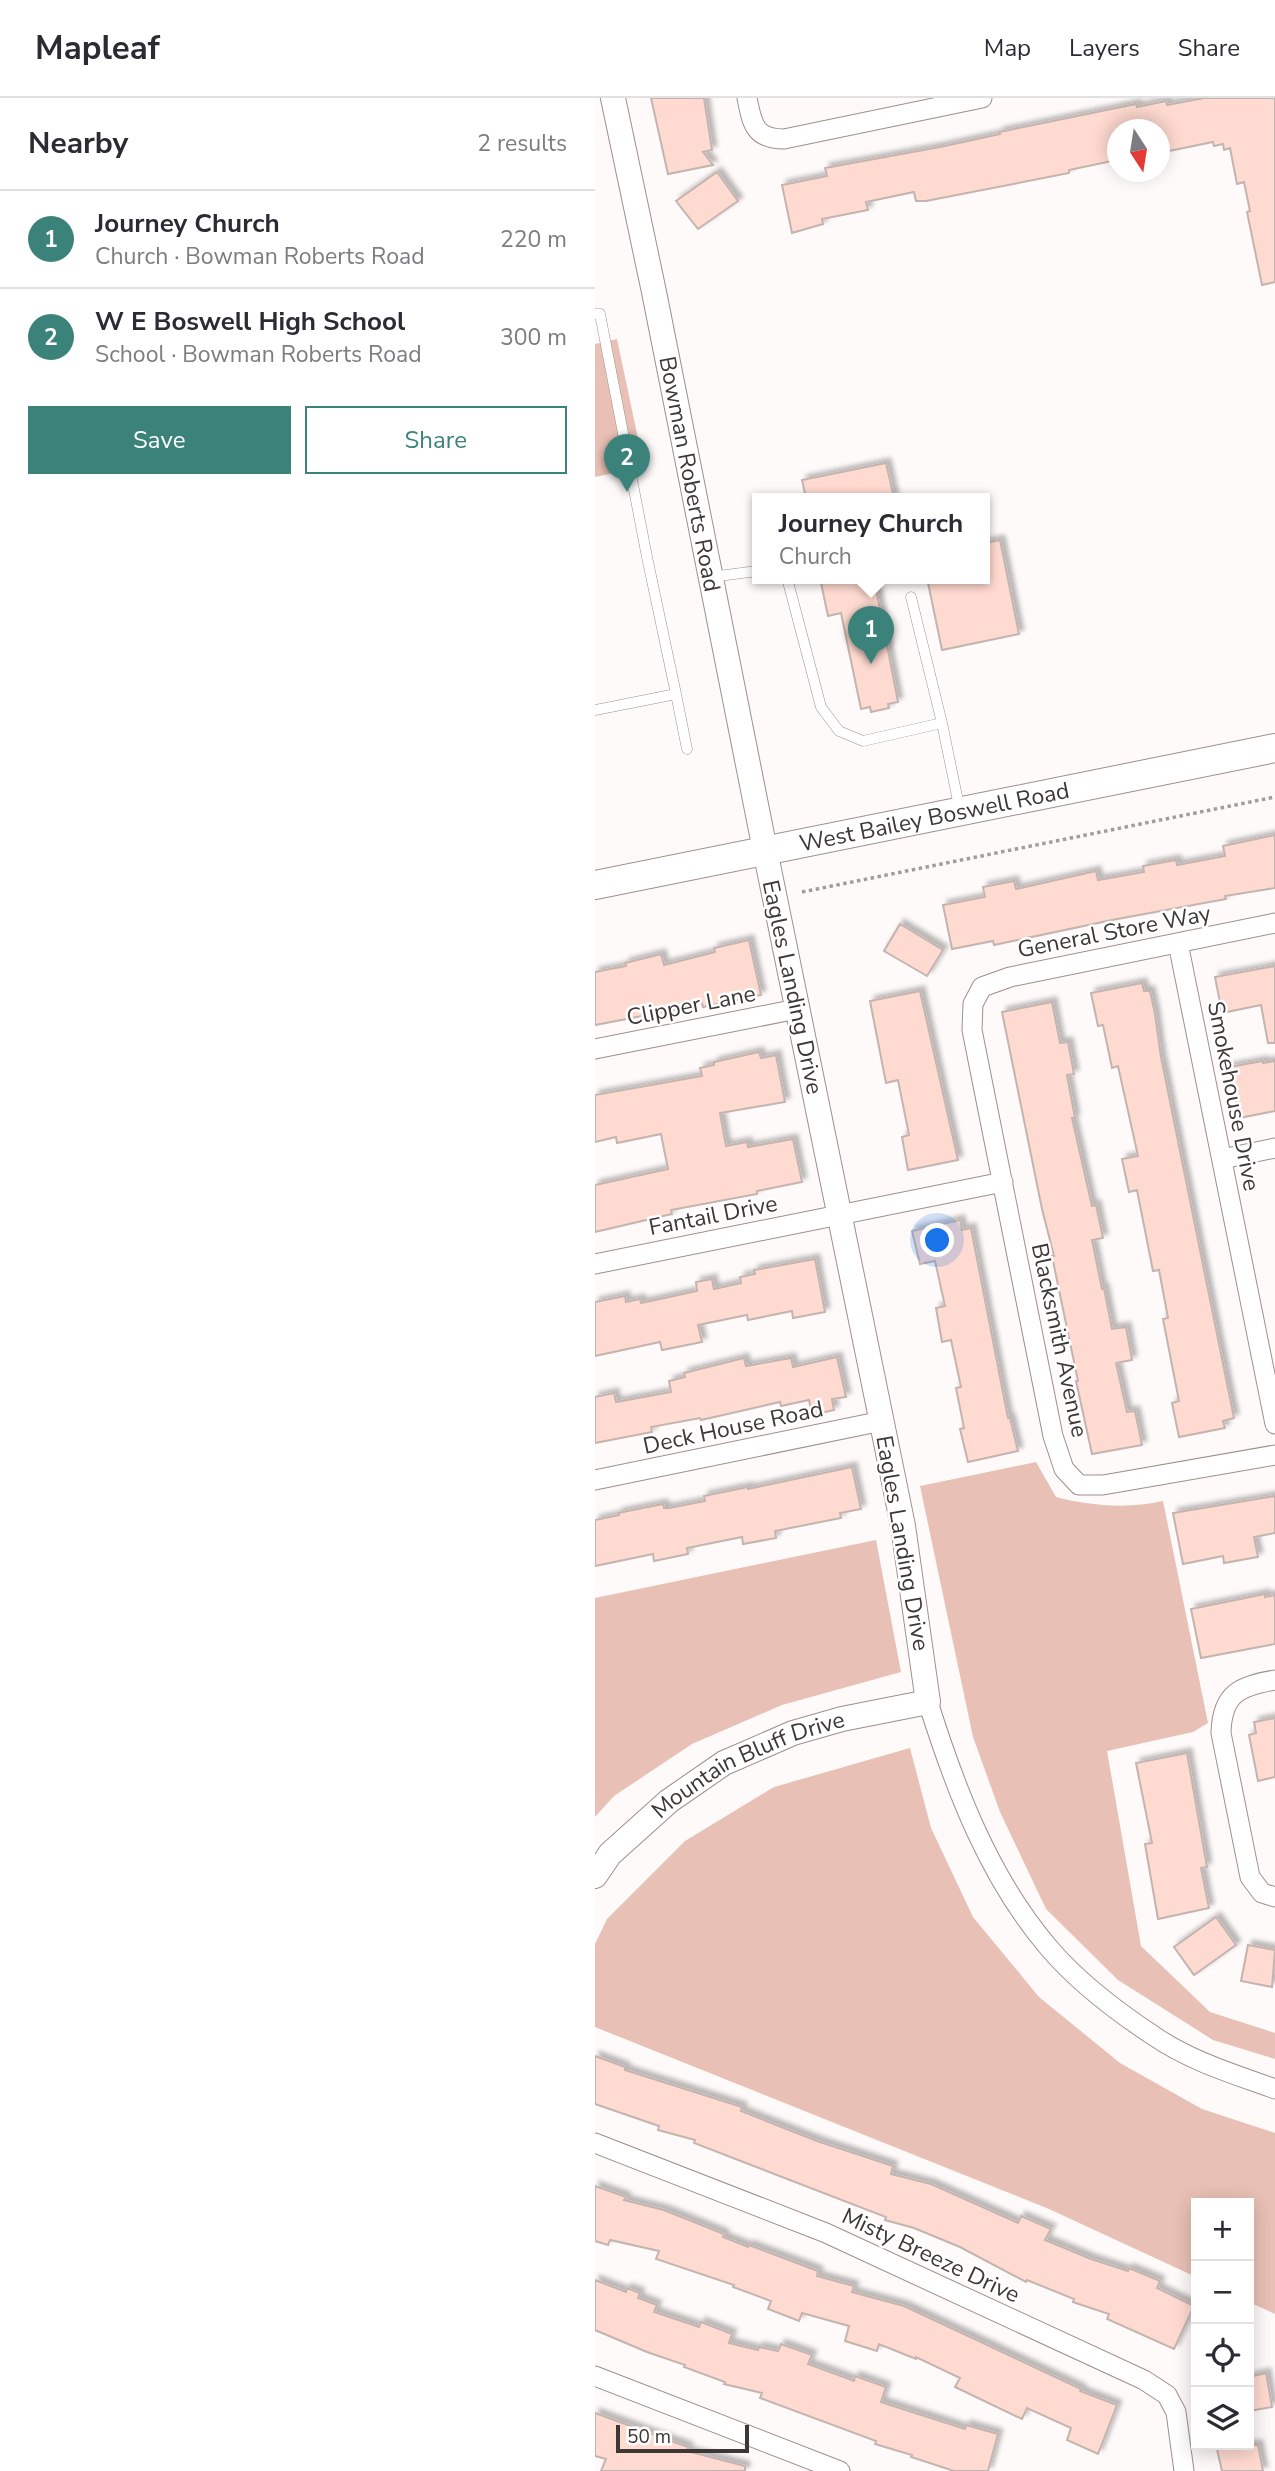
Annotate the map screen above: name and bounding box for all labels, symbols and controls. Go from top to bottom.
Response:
text: Mapleaf [35,26,160,71]
text: Map [984,32,1031,64]
text: Layers [1069,32,1140,64]
text: Share [1178,32,1240,64]
north arrow [1107,119,1170,182]
text: Nearby [28,123,128,164]
text: 2 results [477,128,567,159]
text: Journey Church [95,206,280,241]
text: 1 [44,224,58,255]
text: 220 m [500,224,567,255]
text: Church · Bowman Roberts Road [95,241,425,272]
text: W E Boswell High School [95,304,405,339]
text: 2 [44,322,58,353]
text: 300 m [500,322,567,353]
text: School · Bowman Roberts Road [95,339,422,370]
street label: Bowman Roberts Road [651,354,728,595]
button: Save [28,406,291,474]
button: Share [305,406,567,474]
pin: 2 [604,434,650,492]
popup [752,493,990,584]
text: Journey Church [779,506,963,541]
text: Church [779,541,852,572]
pin: 1 [848,606,894,664]
street label: West Bailey Boswell Road [797,775,1072,859]
street label: Eagles Landing Drive [755,877,830,1097]
street label: General Store Way [1015,898,1214,965]
street label: Clipper Lane [624,978,758,1033]
street label: Smokehouse Drive [1200,999,1267,1194]
street label: Fantail Drive [646,1188,780,1243]
your location [920,1223,954,1257]
street label: Blacksmith Avenue [1024,1240,1095,1440]
street label: Deck House Road [640,1393,826,1462]
street label: Eagles Landing Drive [868,1433,937,1653]
street label: Mountain Bluff Drive [645,1704,848,1826]
map controls [1191,2198,1254,2450]
button: + [1191,2198,1254,2261]
street label: Misty Breeze Drive [837,2201,1025,2310]
button: − [1191,2261,1254,2324]
button: locate [1191,2324,1254,2387]
button: layers [1191,2387,1254,2450]
scale bar [616,2422,749,2454]
text: 50 m [627,2424,671,2450]

